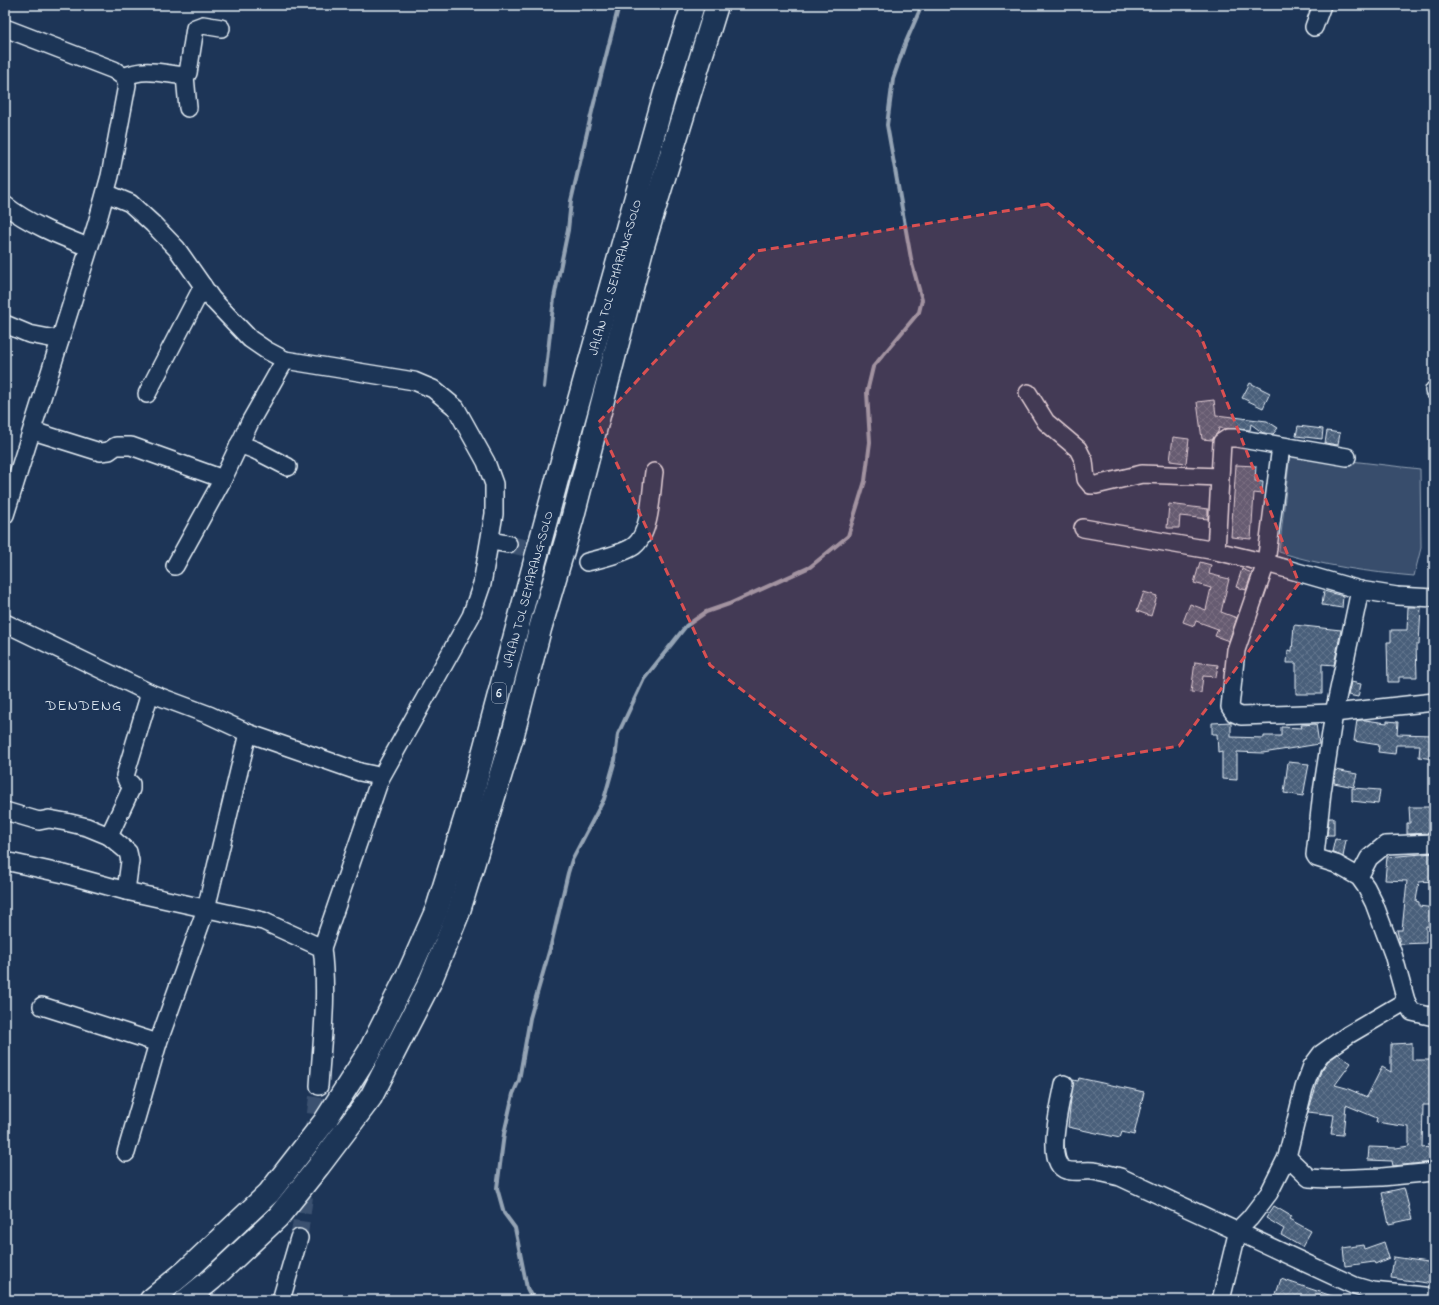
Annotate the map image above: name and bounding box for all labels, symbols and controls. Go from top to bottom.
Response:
street label: JALAN TOL SEMARANG–SOLO [584,197,647,358]
street label: JALAN TOL SEMARANG–SOLO [498,509,559,670]
road number: 6 [492,683,506,703]
district label: DENDENG [45,695,122,717]

